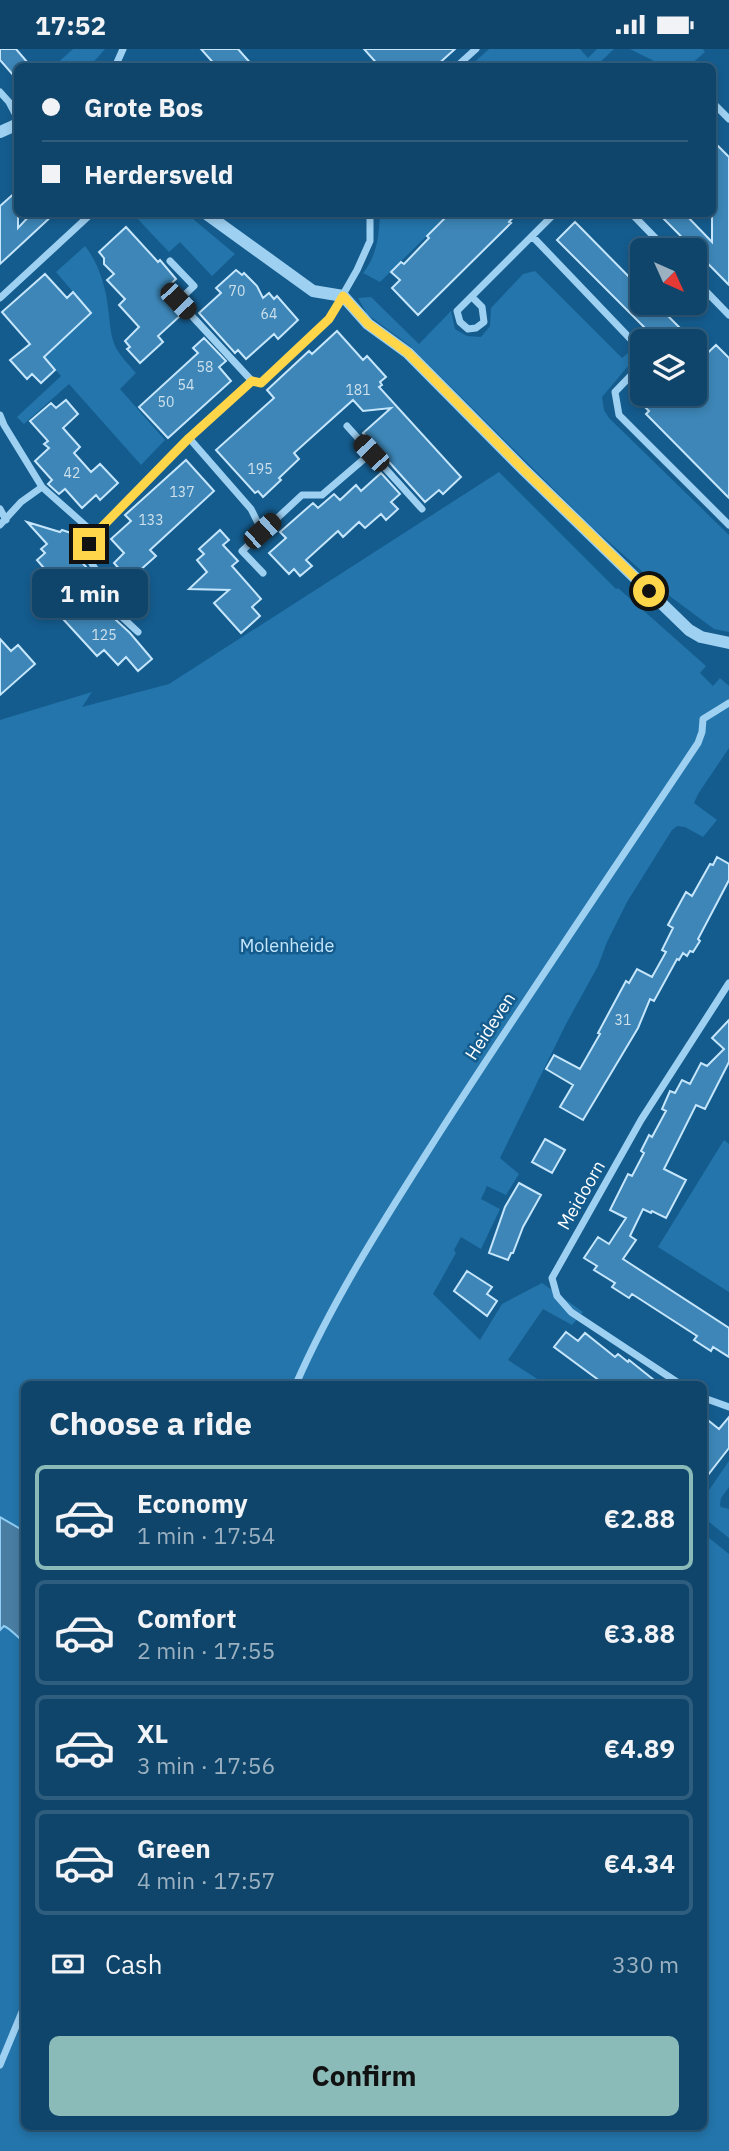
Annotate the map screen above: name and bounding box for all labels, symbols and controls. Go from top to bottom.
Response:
text: 17:52 [35,8,106,42]
text: Grote Bos [84,90,203,124]
text: Herdersveld [84,157,234,191]
north arrow [630,238,707,315]
map controls [630,238,707,406]
car [156,279,201,323]
house number: 70 [229,282,245,300]
house number: 64 [261,305,277,323]
button: layers [630,329,707,406]
house number: 58 [197,358,213,376]
house number: 54 [178,376,194,394]
house number: 181 [345,381,371,399]
house number: 50 [158,393,174,411]
car [349,430,394,476]
house number: 195 [247,460,273,478]
house number: 42 [64,464,80,482]
house number: 137 [169,483,195,501]
car [240,509,285,553]
house number: 133 [138,511,164,529]
route end [73,528,105,560]
callout: 1 min [31,569,147,617]
route start [633,575,665,607]
text: 1 min [60,578,120,608]
house number: 125 [91,626,117,644]
park label: Molenheide [240,934,334,957]
street label: Heideven [460,988,520,1064]
house number: 31 [615,1011,631,1029]
street label: Meidoorn [552,1156,610,1234]
text: Choose a ride [49,1402,252,1444]
icon: car [53,1486,116,1549]
text: Economy [137,1486,248,1520]
text: €2.88 [604,1501,675,1535]
text: 1 min · 17:54 [137,1520,275,1550]
icon: car [53,1601,116,1664]
text: Comfort [137,1601,236,1635]
text: €3.88 [604,1616,675,1650]
text: 2 min · 17:55 [137,1635,275,1665]
icon: car [53,1716,116,1779]
text: XL [137,1716,168,1750]
text: €4.89 [604,1731,675,1765]
text: 3 min · 17:56 [137,1750,275,1780]
icon: car [53,1831,116,1894]
text: Green [137,1831,211,1865]
text: €4.34 [604,1846,675,1880]
text: 4 min · 17:57 [137,1865,275,1895]
icon: cash [49,1945,87,1983]
text: Cash [105,1947,162,1981]
text: 330 m [612,1949,679,1979]
button: Confirm [49,2036,679,2116]

